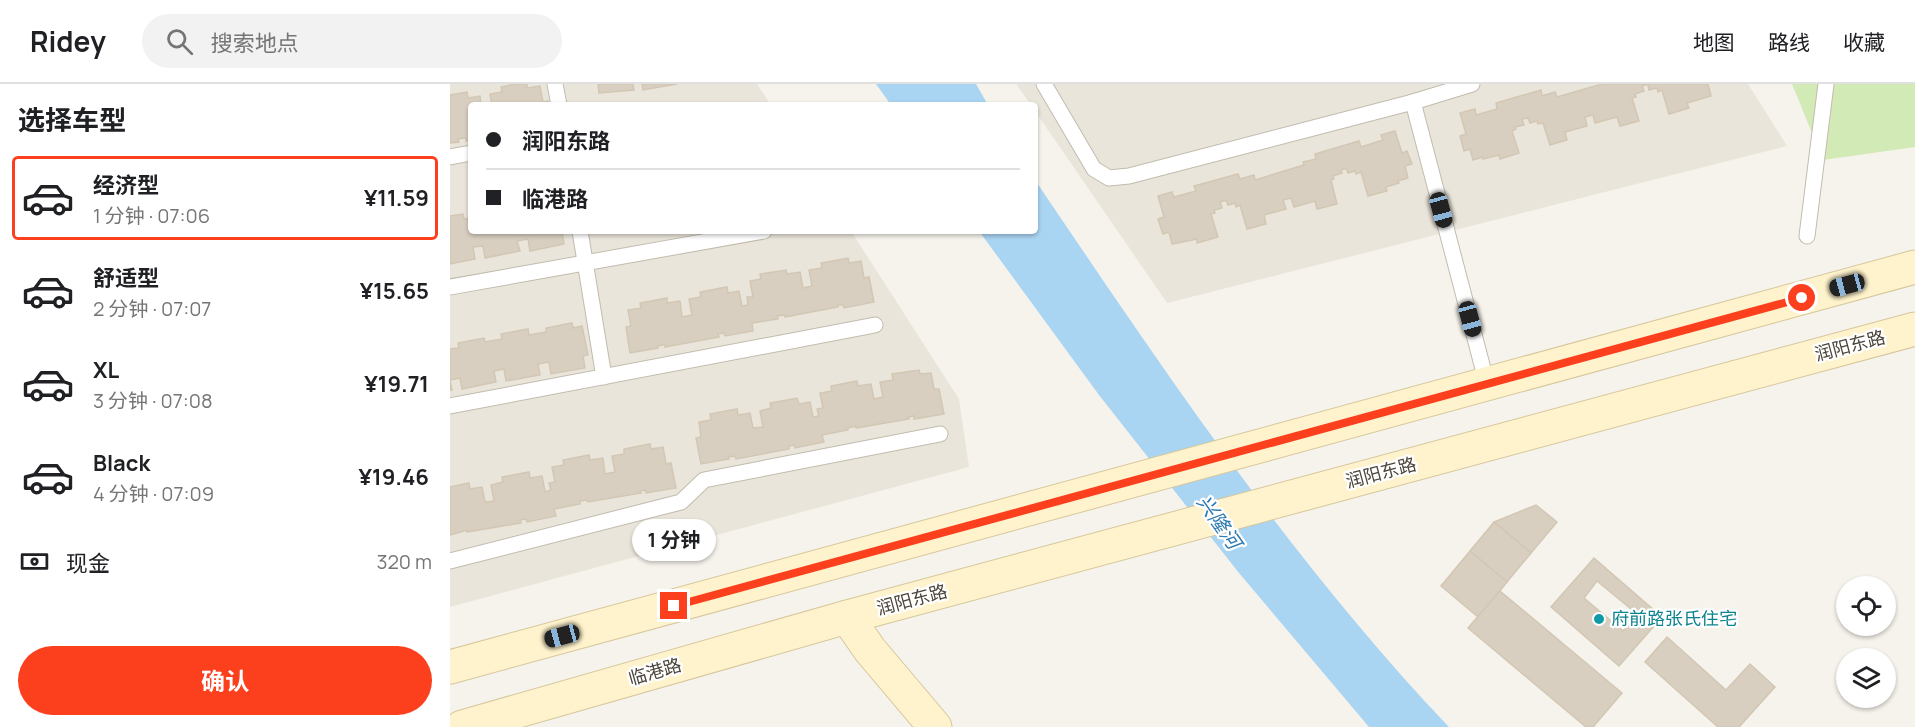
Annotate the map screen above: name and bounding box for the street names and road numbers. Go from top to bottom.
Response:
street label: 润阳东路 [1812,324,1888,366]
street label: 润阳东路 [1343,451,1419,493]
street label: 润阳东路 [874,578,950,620]
street label: 临港路 [625,652,684,690]

